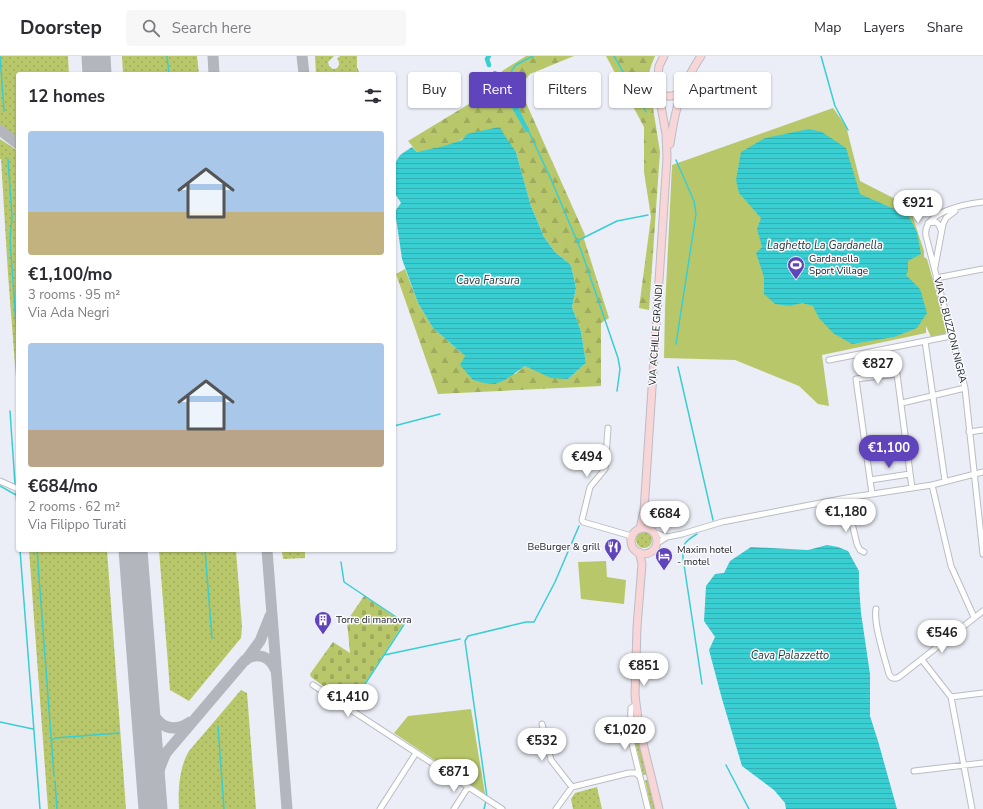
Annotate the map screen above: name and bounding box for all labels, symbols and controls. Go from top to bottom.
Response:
search box [126,10,406,46]
text: Doorstep [20,15,102,41]
icon: search [140,17,162,39]
text: Search here [172,18,251,38]
text: Map [814,18,841,37]
text: Layers [863,18,905,37]
text: Share [927,18,963,37]
chip: Buy [408,72,461,108]
chip: Rent [469,72,526,108]
chip: Filters [534,72,601,108]
chip: New [609,72,666,108]
chip: Apartment [674,72,771,108]
text: 12 homes [28,85,105,108]
icon: filters [362,85,384,107]
icon: home [170,157,242,229]
pin: €921 [894,190,942,224]
text: €921 [902,194,934,212]
water label: Laghetto La Gardanella [767,238,883,253]
place label: Gardanella Sport Village [809,252,868,278]
sports icon: Gardanella Sport Village [786,255,806,280]
text: €1,100/mo [28,263,112,286]
water label: Cava Farsura [456,273,520,288]
street label: VIA G. BUZZONI NIGRA [930,275,970,385]
street label: VIA ACHILLE GRANDI [645,284,667,387]
text: 3 rooms · 95 m² [28,286,120,304]
text: Via Ada Negri [28,304,109,322]
pin: €827 [854,351,902,385]
text: €827 [862,355,894,373]
icon: home [170,369,242,441]
pin: €1,100 [856,435,922,469]
text: €1,100 [868,439,910,457]
pin: €494 [563,444,611,478]
text: €494 [571,448,603,466]
text: €684/mo [28,475,98,498]
text: 2 rooms · 62 m² [28,498,120,516]
pin: €1,180 [813,499,879,533]
pin: €684 [641,501,689,535]
text: €1,180 [825,503,867,521]
text: €684 [649,505,681,523]
text: Via Filippo Turati [28,516,126,534]
restaurant icon: BeBurger & grill [603,537,623,562]
place label: BeBurger & grill [528,540,600,554]
place label: Maxim hotel - motel [677,543,733,569]
hotel icon: Maxim hotel - motel [654,546,674,571]
building icon: Torre di manovra [313,610,333,635]
place label: Torre di manovra [336,613,412,627]
pin: €546 [918,620,966,654]
text: €546 [926,624,958,642]
water label: Cava Palazzetto [751,648,829,663]
pin: €851 [620,653,668,687]
text: €851 [628,657,660,675]
pin: €1,410 [315,684,381,718]
text: €1,410 [327,688,369,706]
pin: €1,020 [592,717,658,751]
text: €1,020 [604,721,646,739]
pin: €532 [518,728,566,762]
text: €532 [526,732,558,750]
pin: €871 [430,759,478,793]
text: €871 [438,763,470,781]

